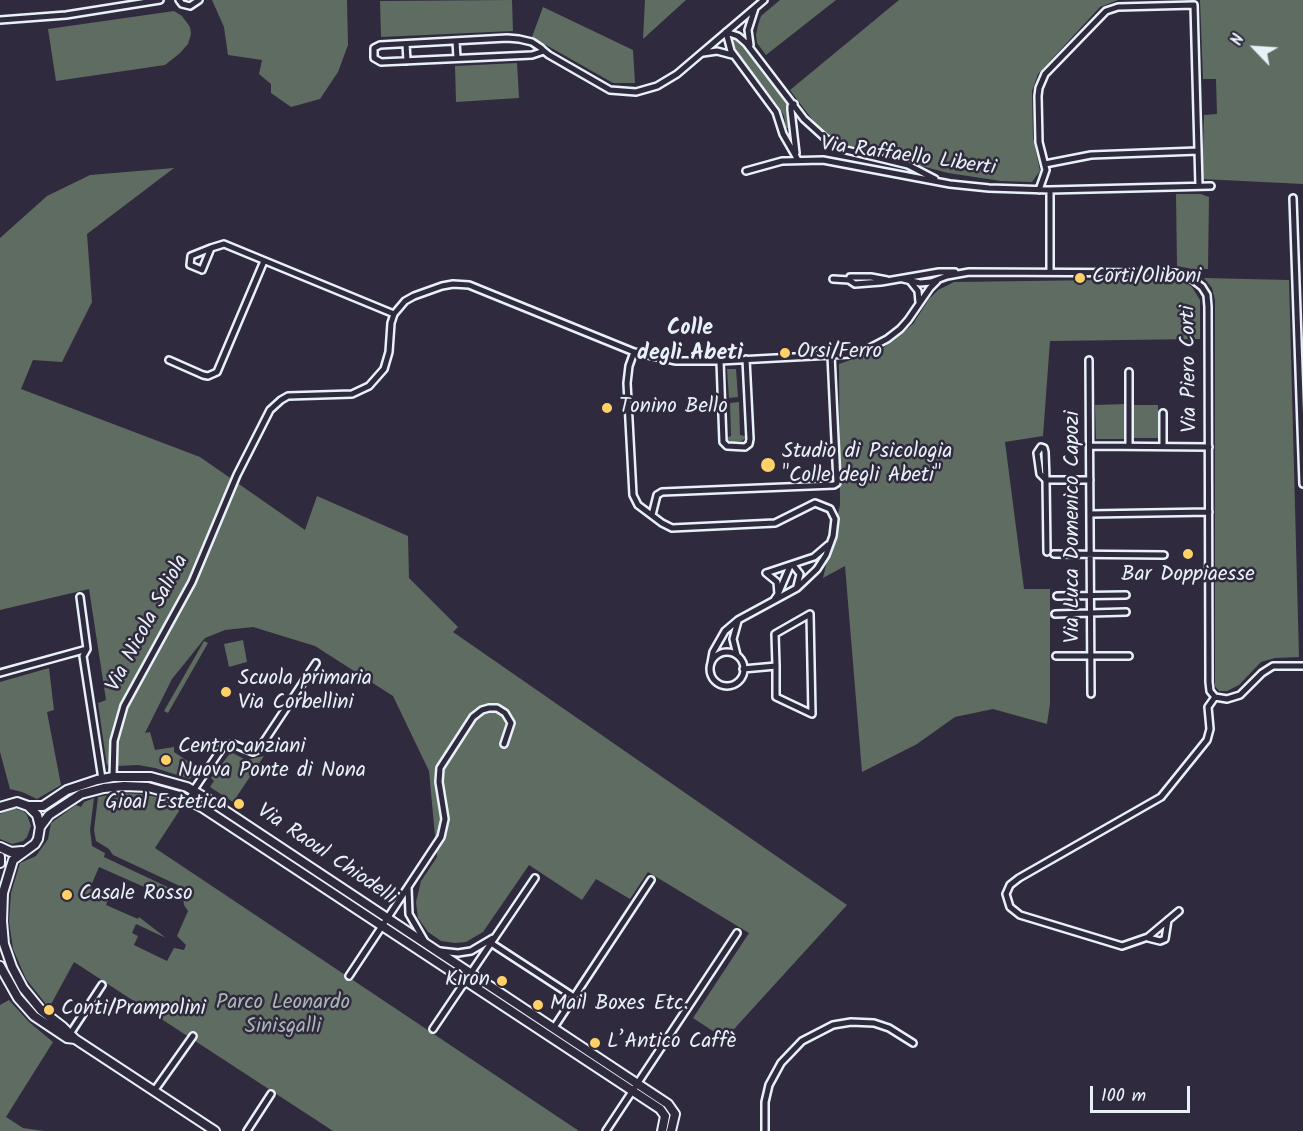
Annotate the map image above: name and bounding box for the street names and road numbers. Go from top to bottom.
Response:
street label: Via Raffaello Liberti [819,133,997,183]
street label: Via Piero Corti [1177,305,1205,433]
street label: Via Luca Domenico Capozi [1061,411,1087,643]
street label: Via Nicola Saliola [102,551,196,697]
street label: Via Raoul Chiodelli [251,800,401,912]

